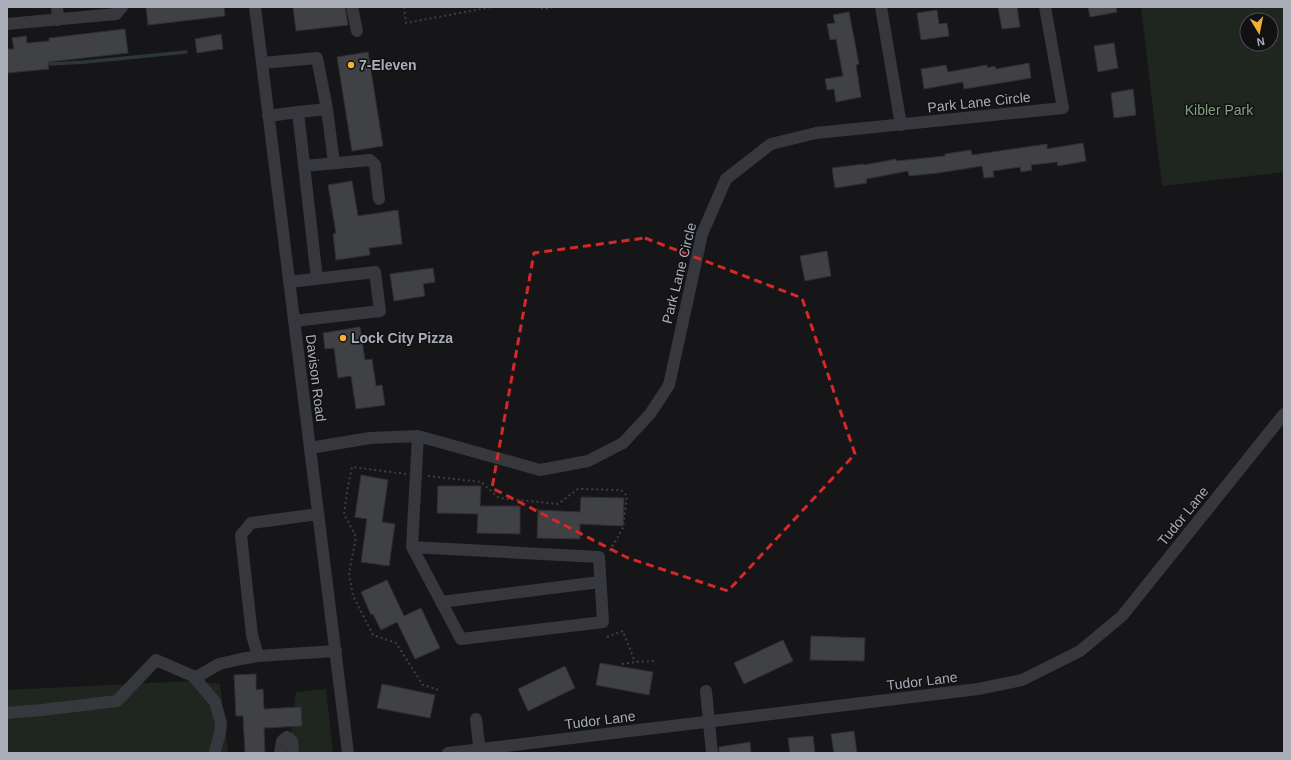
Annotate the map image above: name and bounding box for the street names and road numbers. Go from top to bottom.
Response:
street label: Park Lane Circle [927,89,1032,115]
street label: Park Lane Circle [659,221,699,325]
street label: Davison Road [303,333,329,423]
street label: Tudor Lane [1154,483,1212,549]
street label: Tudor Lane [886,669,958,693]
street label: Tudor Lane [564,708,636,732]

